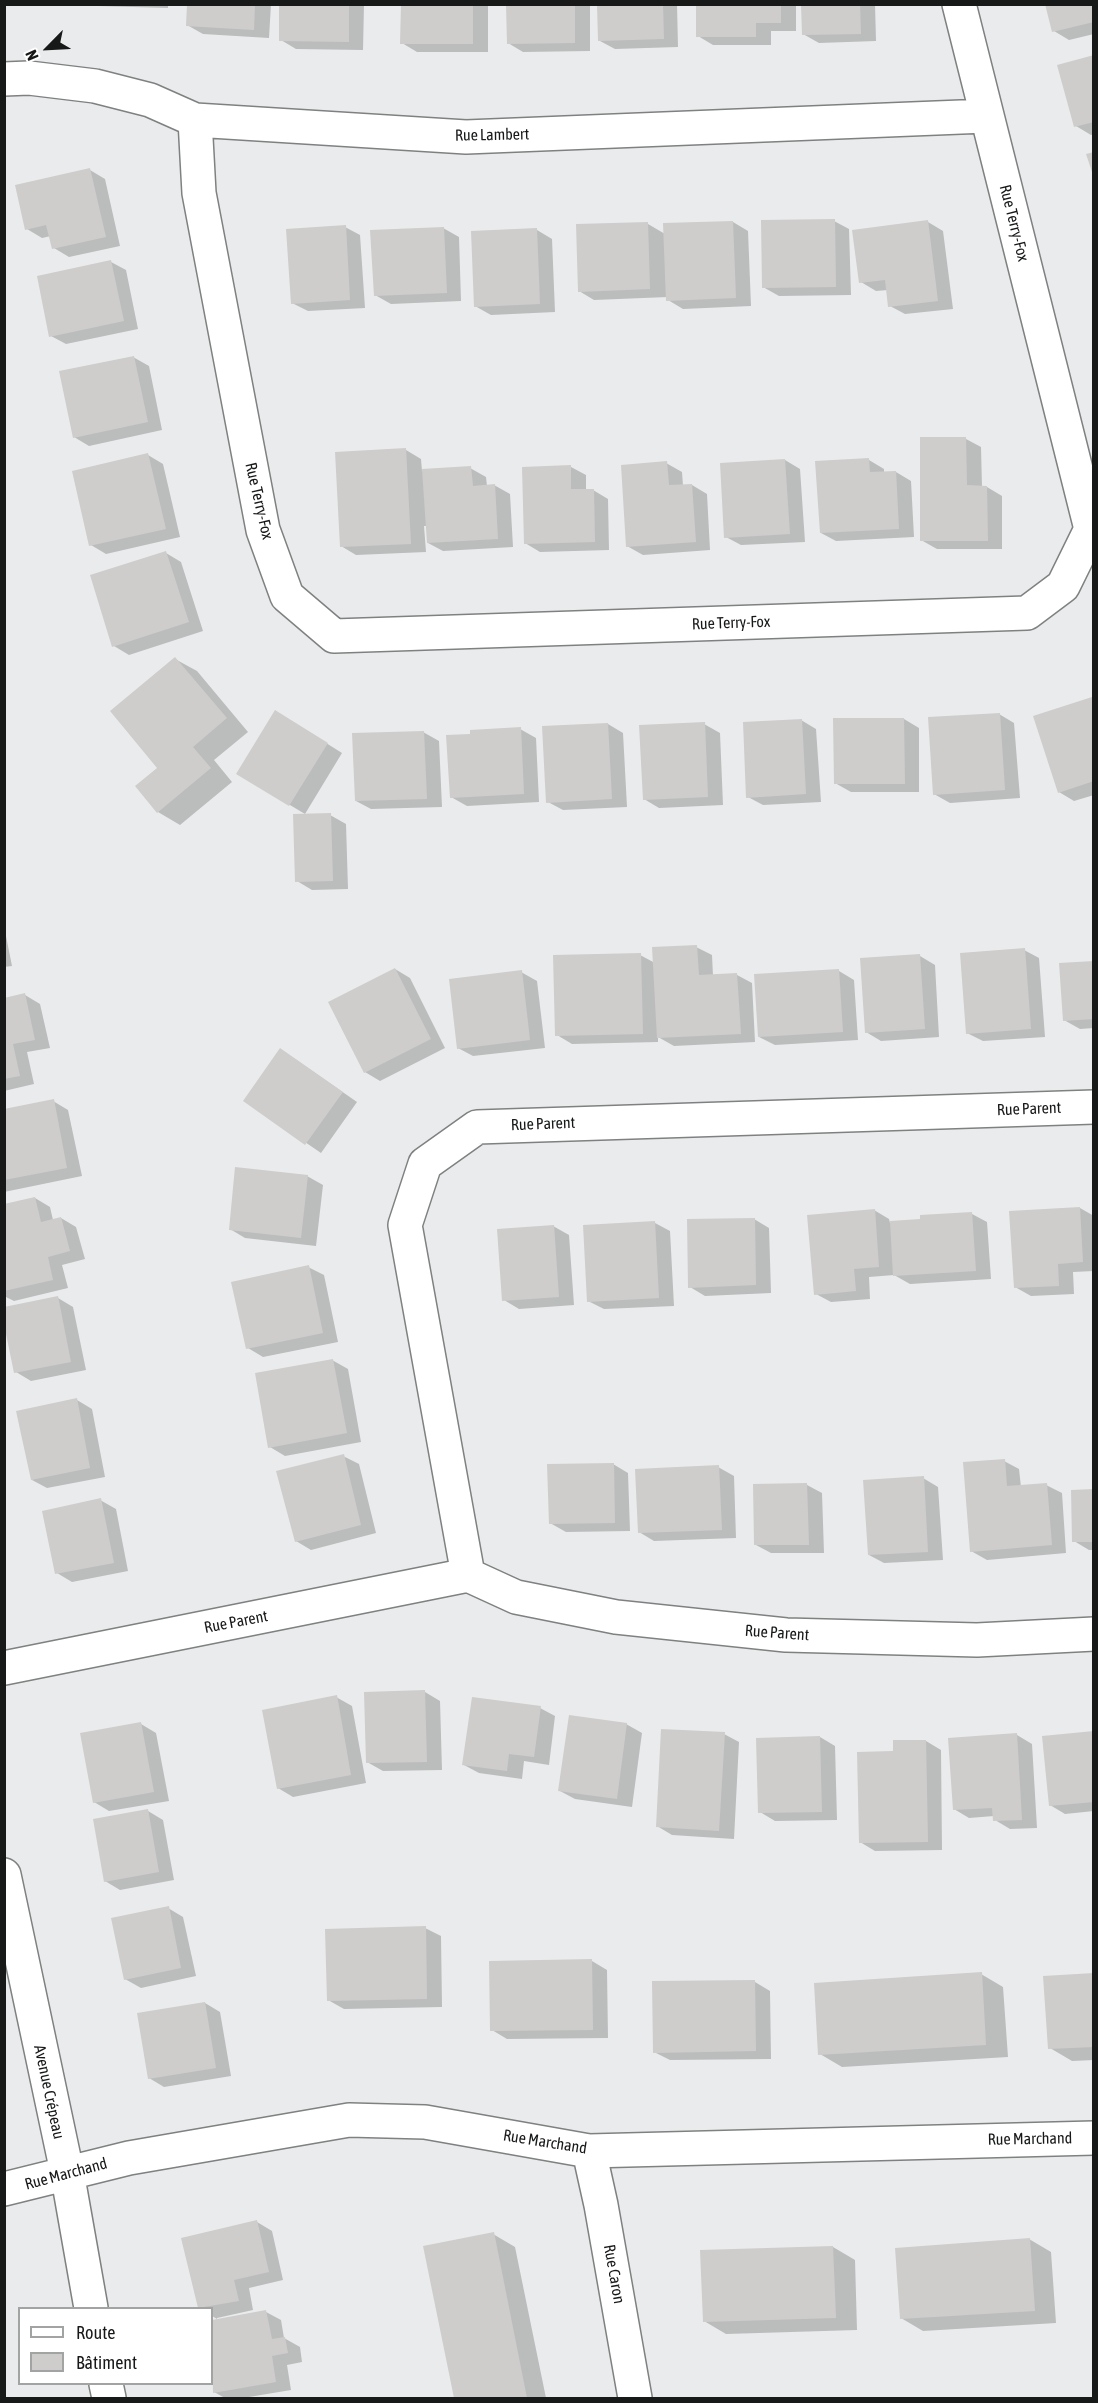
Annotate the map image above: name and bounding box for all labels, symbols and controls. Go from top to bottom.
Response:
north arrow [18,18,78,78]
text: N [21,47,42,63]
street label: Rue Lambert [455,125,529,145]
street label: Rue Terry-Fox [995,183,1033,263]
street label: Rue Terry-Fox [241,461,277,541]
street label: Rue Terry-Fox [691,612,771,634]
street label: Rue Parent [996,1098,1062,1120]
street label: Rue Parent [510,1113,576,1135]
street label: Rue Parent [203,1606,269,1638]
street label: Rue Parent [744,1621,810,1645]
street label: Avenue Crépeau [30,2043,68,2141]
street label: Rue Marchand [502,2126,588,2158]
street label: Rue Marchand [988,2129,1072,2149]
street label: Rue Marchand [23,2154,109,2194]
street label: Rue Caron [599,2243,629,2305]
legend [18,2307,213,2385]
text: Route [76,2322,115,2343]
text: Bâtiment [76,2352,137,2373]

